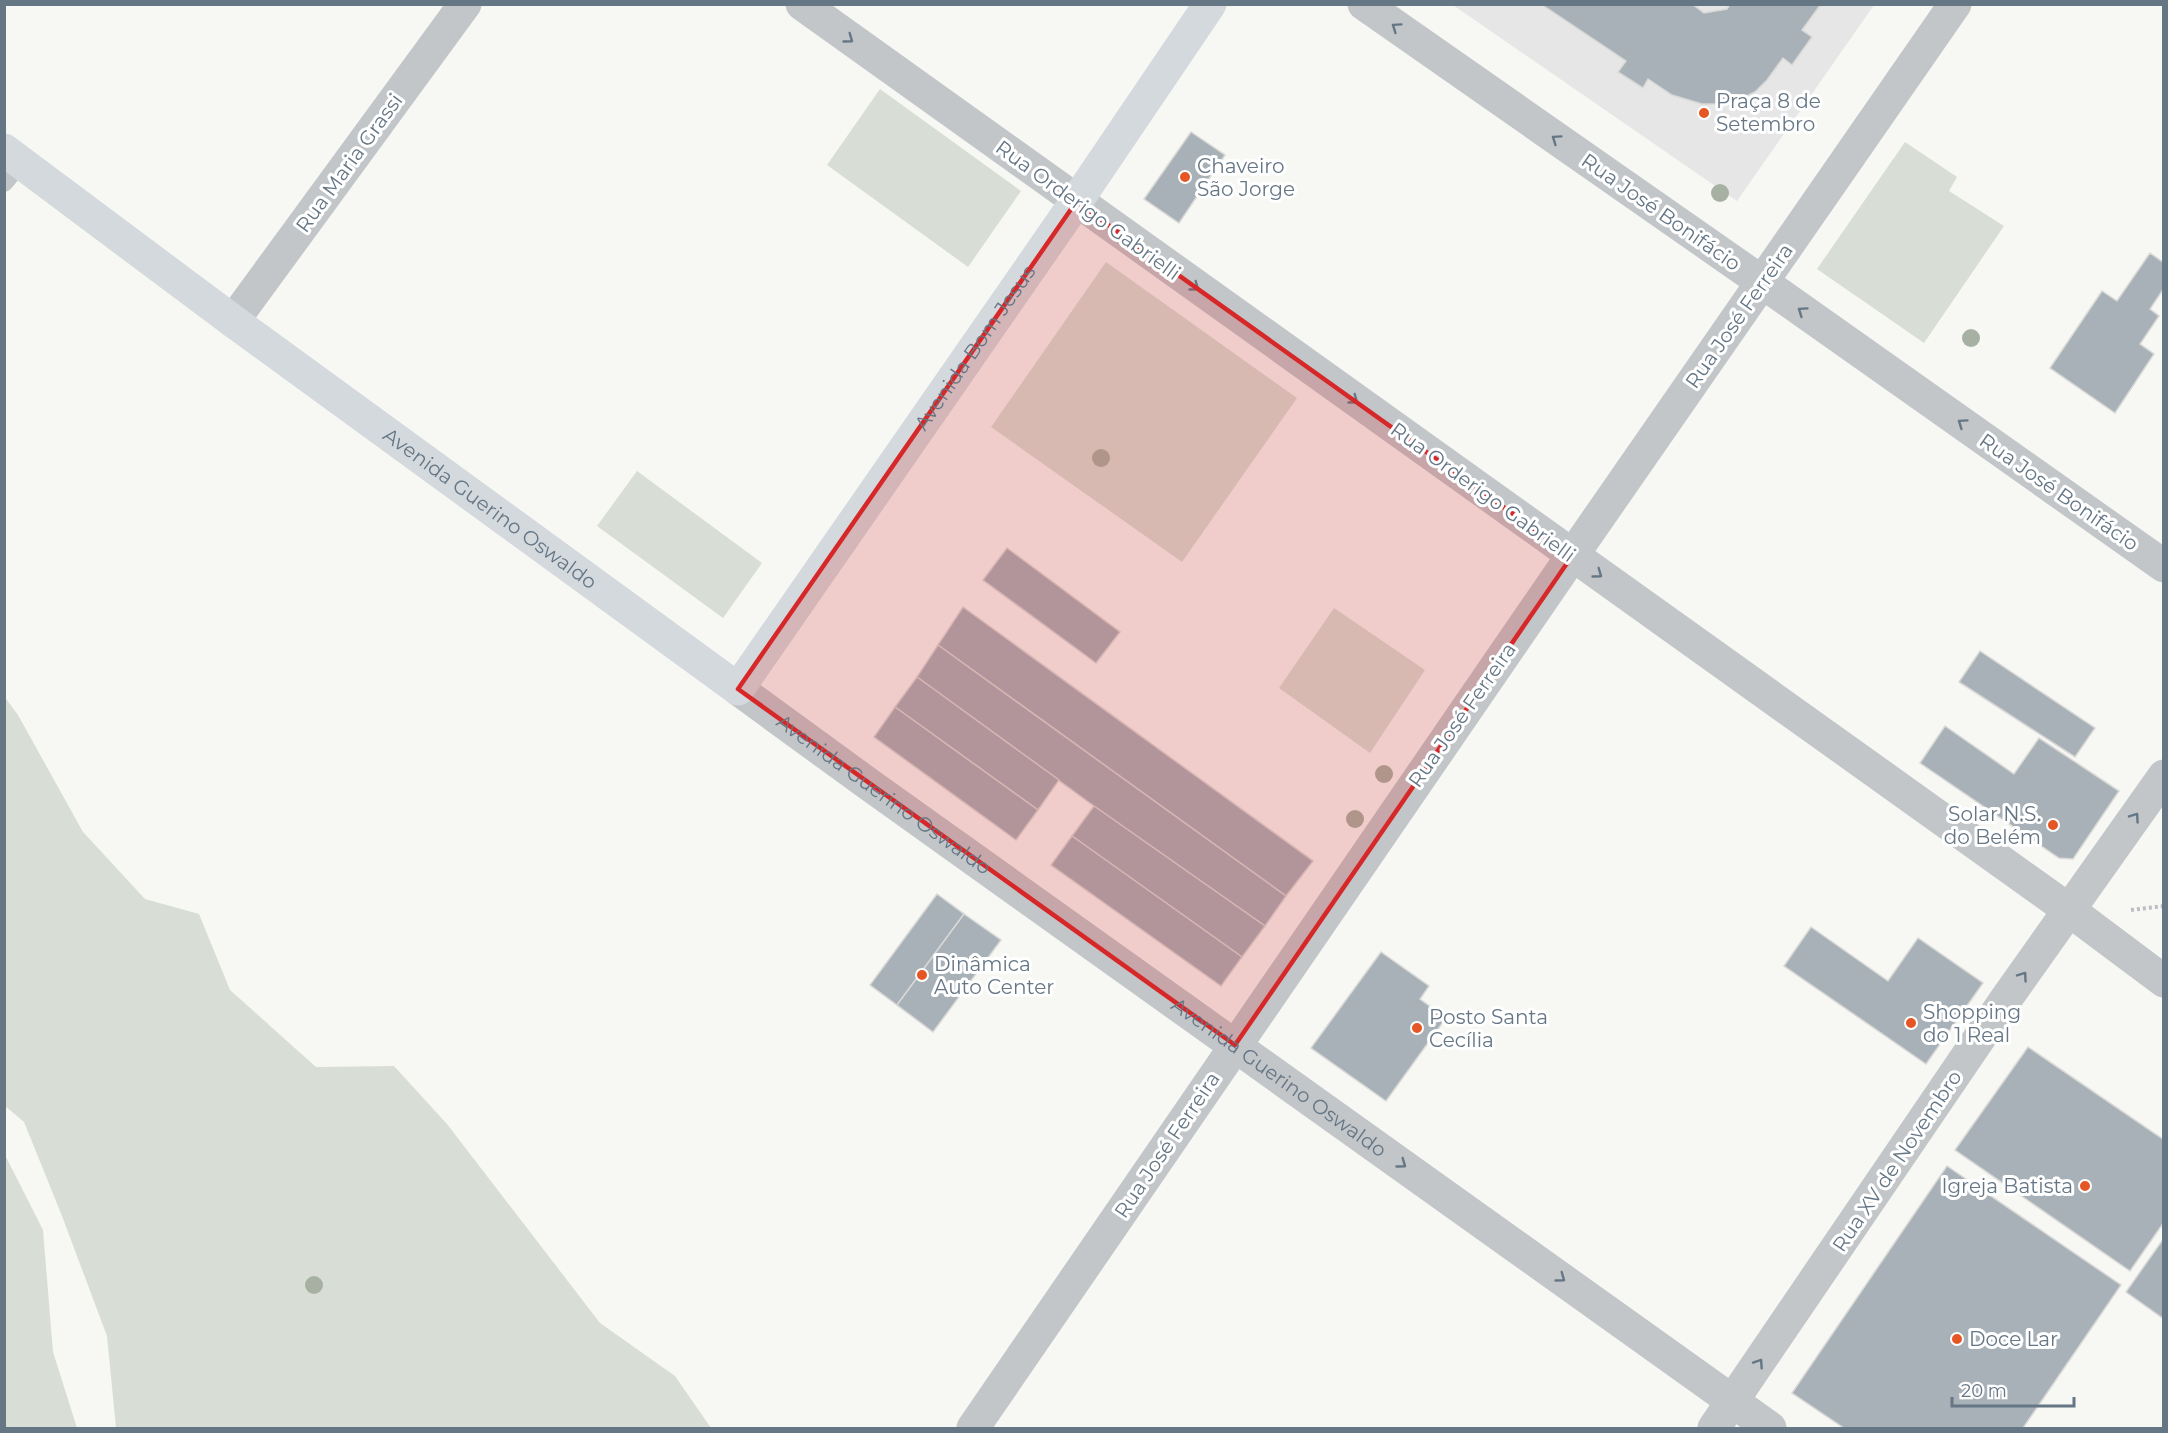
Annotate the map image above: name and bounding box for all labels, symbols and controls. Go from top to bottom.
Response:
one-way arrow [1392,23,1403,34]
one-way arrow [843,32,854,43]
street label: Rua Maria Grassi [291,89,407,237]
place label: Praça 8 de Setembro [1716,89,1821,136]
marker: Praça 8 de Setembro [1697,106,1711,120]
street label: Rua Orderigo Gabrielli [991,135,1185,285]
one-way arrow [1552,135,1563,146]
street label: Rua José Bonifácio [1577,148,1745,276]
place label: Chaveiro São Jorge [1197,154,1295,201]
marker: Chaveiro São Jorge [1178,170,1192,184]
street label: Rua José Ferreira [1680,239,1798,393]
street label: Avenida Bom Jesus [909,261,1040,435]
one-way arrow [1189,280,1200,291]
one-way arrow [1798,307,1809,318]
one-way arrow [1348,393,1359,404]
street label: Rua Orderigo Gabrielli [1386,417,1580,567]
one-way arrow [1957,419,1968,430]
street label: Avenida Guerino Oswaldo [379,423,602,594]
street label: Rua José Bonifácio [1975,428,2143,556]
one-way arrow [1592,567,1603,578]
street label: Rua José Ferreira [1403,638,1521,792]
street label: Avenida Guerino Oswaldo [772,709,996,880]
place label: Solar N.S. do Belém [1944,802,2041,849]
one-way arrow [2128,812,2139,823]
marker: Solar N.S. do Belém [2046,818,2060,832]
place label: Dinâmica Auto Center [934,952,1054,999]
marker: Dinâmica Auto Center [915,968,929,982]
one-way arrow [2016,972,2027,983]
street label: Avenida Guerino Oswaldo [1167,992,1391,1162]
place label: Shopping do 1 Real [1923,1000,2021,1047]
place label: Posto Santa Cecília [1429,1005,1548,1052]
marker: Shopping do 1 Real [1904,1016,1918,1030]
marker: Posto Santa Cecília [1410,1021,1424,1035]
street label: Rua XV de Novembro [1827,1066,1967,1256]
street label: Rua José Ferreira [1109,1067,1225,1223]
one-way arrow [1396,1157,1407,1168]
place label: Igreja Batista [1941,1174,2073,1198]
marker: Igreja Batista [2078,1179,2092,1193]
one-way arrow [1555,1271,1566,1282]
place label: Doce Lar [1969,1327,2058,1351]
marker: Doce Lar [1950,1332,1964,1346]
one-way arrow [1752,1358,1763,1369]
scale bar [1952,1370,2074,1408]
text: 20 m [1961,1380,2007,1402]

